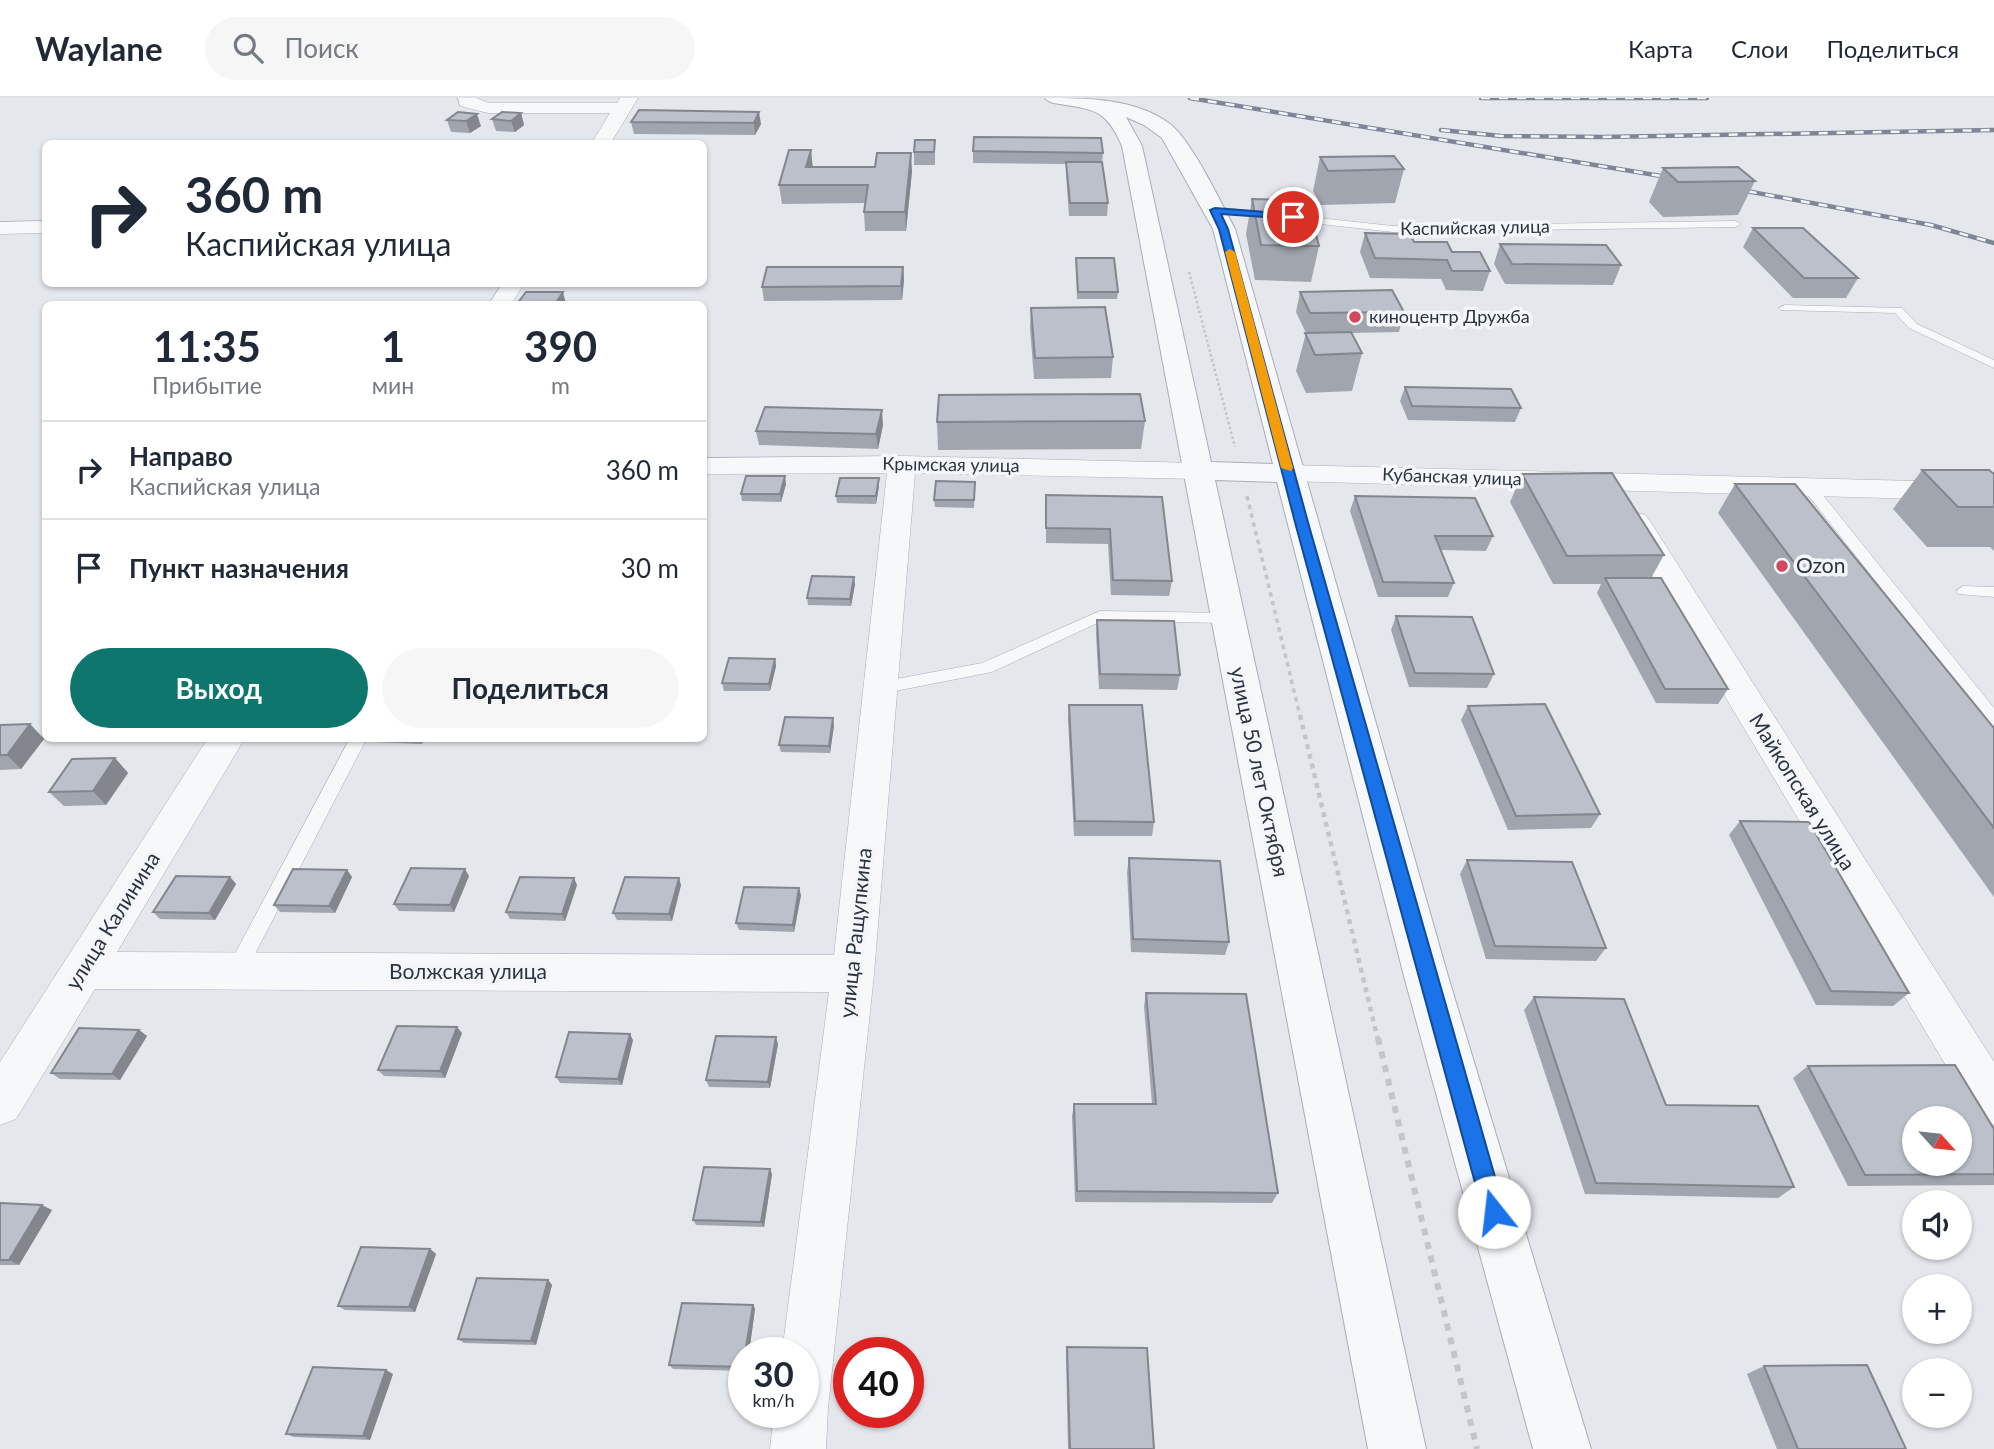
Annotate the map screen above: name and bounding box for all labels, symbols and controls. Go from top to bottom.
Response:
search box [205,17,695,80]
text: Waylane [35,28,163,68]
icon: search [229,29,267,67]
text: Поиск [285,32,359,64]
text: Карта [1628,34,1693,63]
text: Слои [1731,34,1788,63]
text: Поделиться [1826,34,1959,63]
text: 360 m [185,165,323,223]
icon: right [70,168,161,259]
pin [1263,187,1323,247]
icon: arrive [1274,198,1312,236]
street label: Каспийская улица [1400,215,1550,239]
text: Каспийская улица [185,224,451,263]
place label: киноцентр Дружба [1369,305,1530,327]
marker: киноцентр Дружба [1347,309,1363,325]
text: 11:35 [153,321,261,371]
text: 1 [381,321,405,371]
text: 390 [524,321,597,371]
text: Прибытие [152,371,262,399]
text: мин [372,371,414,399]
text: m [551,371,570,399]
text: Направо [129,440,233,472]
icon: right [70,451,108,489]
street label: Крымская улица [882,452,1020,476]
text: 360 m [606,454,679,486]
street label: Кубанская улица [1382,463,1522,489]
text: Каспийская улица [129,472,320,500]
icon: arrive [70,549,108,587]
text: Пункт назначения [129,552,349,584]
text: 30 m [621,552,679,584]
place label: Ozon [1796,552,1846,577]
marker: Ozon [1774,558,1790,574]
button: Выход [70,648,368,728]
button: Поделиться [382,648,679,728]
street label: улица 50 лет Октября [1226,664,1295,879]
street label: Майкопская улица [1745,708,1862,874]
street label: улица Калинина [59,847,164,994]
street label: улица Ращупкина [833,847,876,1019]
street label: Волжская улица [389,958,547,983]
north arrow [1902,1106,1972,1176]
map controls [1902,1106,1972,1428]
position arrow [1457,1175,1531,1249]
button: sound [1902,1190,1972,1260]
button: + [1902,1274,1972,1344]
speed limit sign: 40 [833,1337,924,1428]
text: 30 [753,1352,794,1394]
button: − [1902,1358,1972,1428]
text: km/h [752,1389,795,1411]

